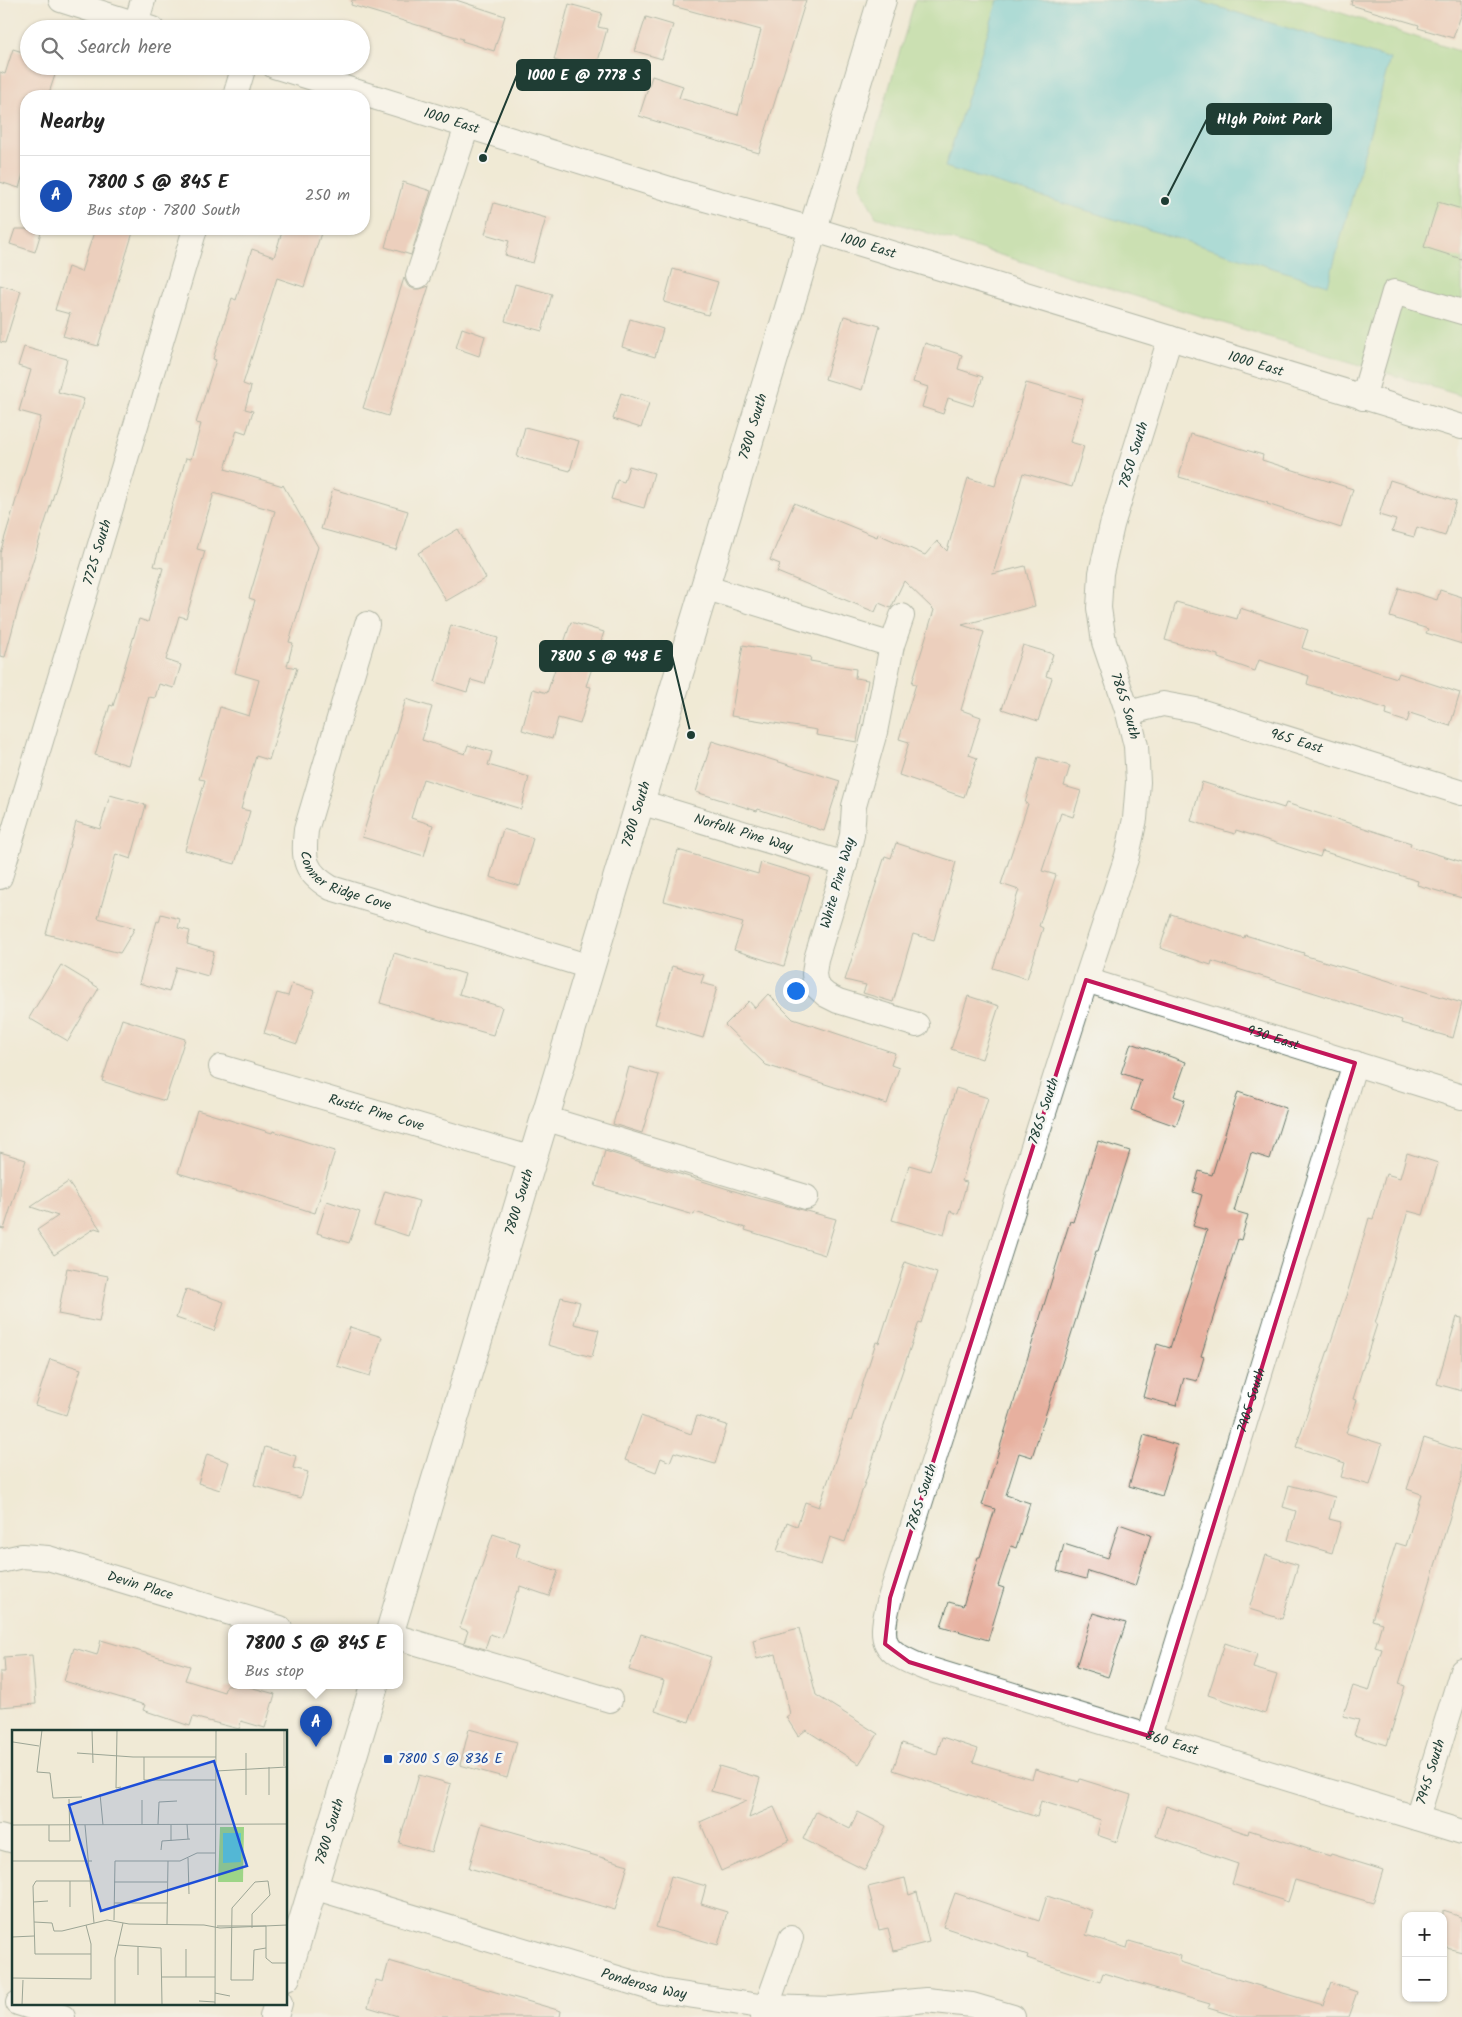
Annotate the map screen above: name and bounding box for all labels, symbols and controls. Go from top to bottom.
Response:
search box [20,20,370,75]
text: Search here [78,33,172,63]
icon: search [38,34,66,62]
callout: 1000 E @ 7778 S [517,60,650,90]
text: 1000 E @ 7778 S [527,64,641,88]
street label: 1000 East [421,102,483,140]
callout: HIgh Point Park [1207,104,1331,134]
text: Nearby [40,106,105,139]
text: HIgh Point Park [1217,108,1322,132]
text: 7800 S @ 845 E [87,168,229,198]
text: A [51,183,61,208]
text: 250 m [305,183,350,208]
text: Bus stop · 7800 South [87,198,240,223]
street label: 1000 East [838,227,899,265]
street label: 1000 East [1225,345,1287,383]
street label: 7800 South [733,391,774,462]
street label: 7850 South [1113,419,1155,491]
street label: 7725 South [77,517,118,588]
callout: 7800 S @ 948 E [540,641,672,671]
text: 7800 S @ 948 E [550,645,663,669]
street label: 7865 South [1104,670,1145,742]
street label: 965 East [1268,723,1326,760]
street label: 7800 South [616,778,657,850]
street label: Norfolk Pine Way [691,808,796,859]
street label: White Pine Way [815,835,862,931]
street label: Conner Ridge Cove [294,850,395,917]
your location [783,978,809,1004]
street label: 930 East [1244,1020,1303,1057]
street label: 7865 South [1023,1075,1065,1147]
street label: Rustic Pine Cove [326,1088,428,1138]
street label: 7800 South [499,1166,540,1238]
street label: 7905 South [1231,1365,1272,1436]
street label: 7865 South [901,1461,943,1533]
street label: Devin Place [105,1566,177,1606]
popup [228,1624,403,1689]
text: 7800 S @ 845 E [245,1629,386,1659]
text: Bus stop [245,1659,304,1684]
pin: A [300,1706,332,1747]
street label: 860 East [1142,1725,1202,1762]
inset map [12,1730,288,2004]
street label: 7945 South [1411,1737,1451,1808]
place label: 7800 S @ 836 E [398,1748,503,1770]
marker: 7800 S @ 836 E [382,1753,394,1765]
street label: 7800 South [310,1796,350,1867]
map controls [1402,1912,1447,2002]
button: + [1402,1912,1447,1957]
button: − [1402,1957,1447,2002]
street label: Ponderosa Way [598,1963,689,2006]

